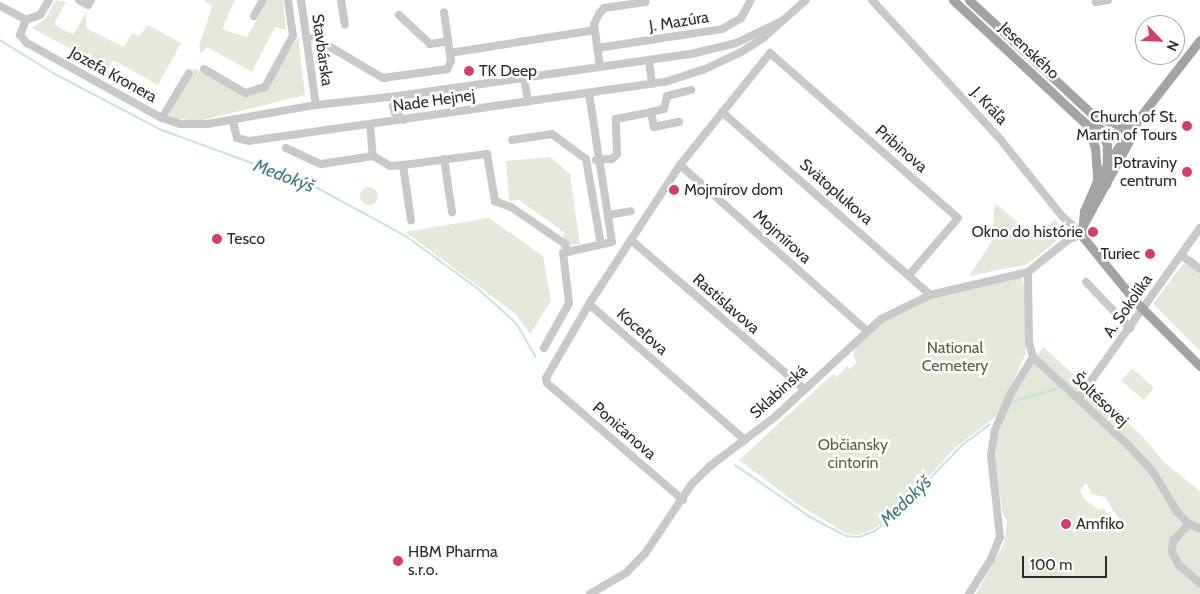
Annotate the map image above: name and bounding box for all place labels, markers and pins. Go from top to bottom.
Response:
place label: TK Deep [479,61,537,81]
marker: TK Deep [463,65,475,77]
place label: Church of St. Martin of Tours [1076,107,1177,145]
marker: Church of St. Martin of Tours [1181,120,1193,132]
place label: Potraviny centrum [1114,153,1177,191]
marker: Potraviny centrum [1181,166,1193,178]
place label: Mojmírov dom [684,180,783,200]
marker: Mojmírov dom [668,184,680,196]
place label: Okno do histórie [972,222,1083,242]
marker: Okno do histórie [1087,226,1099,238]
place label: Tesco [227,229,265,249]
marker: Tesco [211,233,223,245]
place label: Turiec [1101,244,1140,264]
marker: Turiec [1144,248,1156,260]
place label: Amfiko [1076,514,1124,534]
marker: Amfiko [1060,518,1072,530]
place label: HBM Pharma s.r.o. [408,542,498,580]
marker: HBM Pharma s.r.o. [392,555,404,567]

